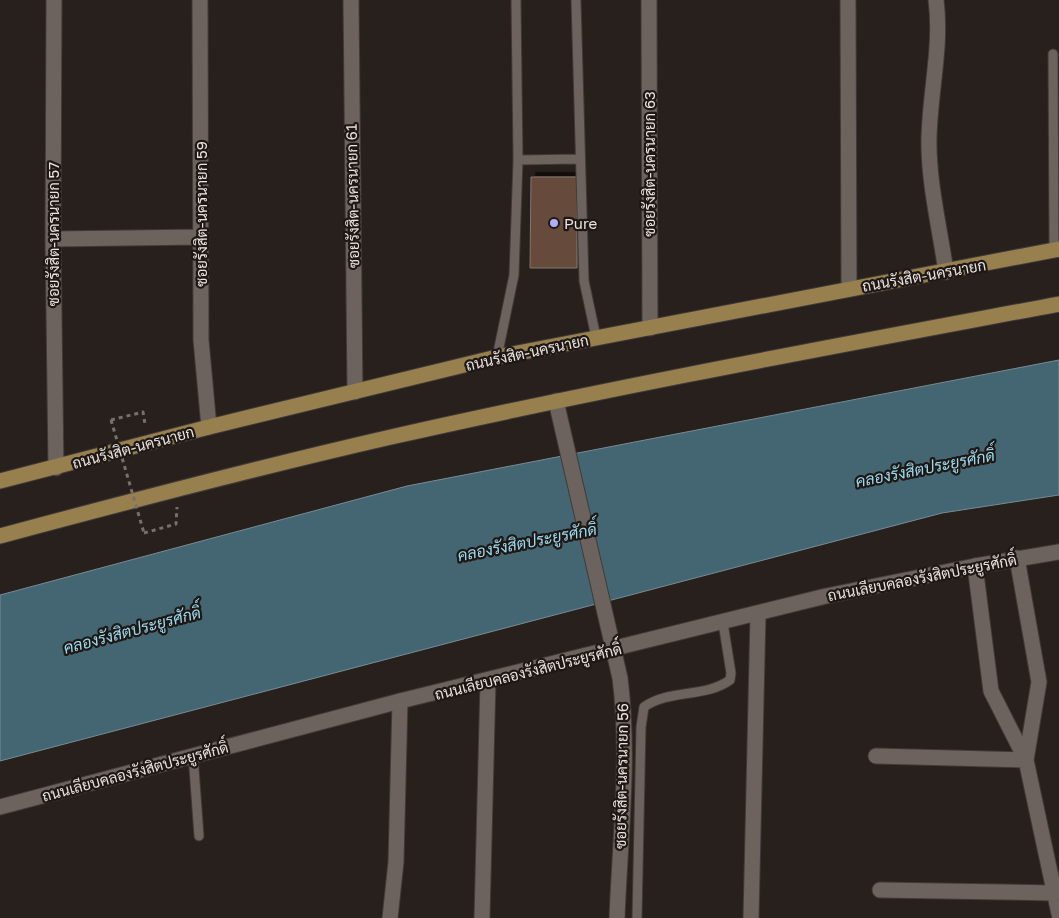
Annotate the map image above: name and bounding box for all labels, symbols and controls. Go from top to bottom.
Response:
street label: ซอยรังสิต-นครนายก 63 [640,91,658,237]
street label: ซอยรังสิต-นครนายก 61 [342,124,362,268]
street label: ซอยรังสิต-นครนายก 59 [192,141,210,287]
street label: ซอยรังสิต-นครนายก 57 [44,162,62,306]
place label: Pure [564,214,598,232]
marker: Pure [548,217,560,229]
street label: ถนนรังสิต-นครนายก [861,255,987,295]
street label: ถนนรังสิต-นครนายก [464,330,590,374]
street label: ถนนรังสิต-นครนายก [70,422,196,472]
water label: คลองรังสิตประยูรศักดิ์ [853,440,999,493]
water label: คลองรังสิตประยูรศักดิ์ [455,514,601,567]
street label: ถนนเลียบคลองรังสิตประยูรศักดิ์ [825,545,1018,606]
water label: คลองรังสิตประยูรศักดิ์ [60,597,206,660]
street label: ถนนเลียบคลองรังสิตประยูรศักดิ์ [431,634,624,705]
street label: ซอยรังสิต-นครนายก 56 [611,703,631,849]
street label: ถนนเลียบคลองรังสิตประยูรศักดิ์ [38,732,231,806]

